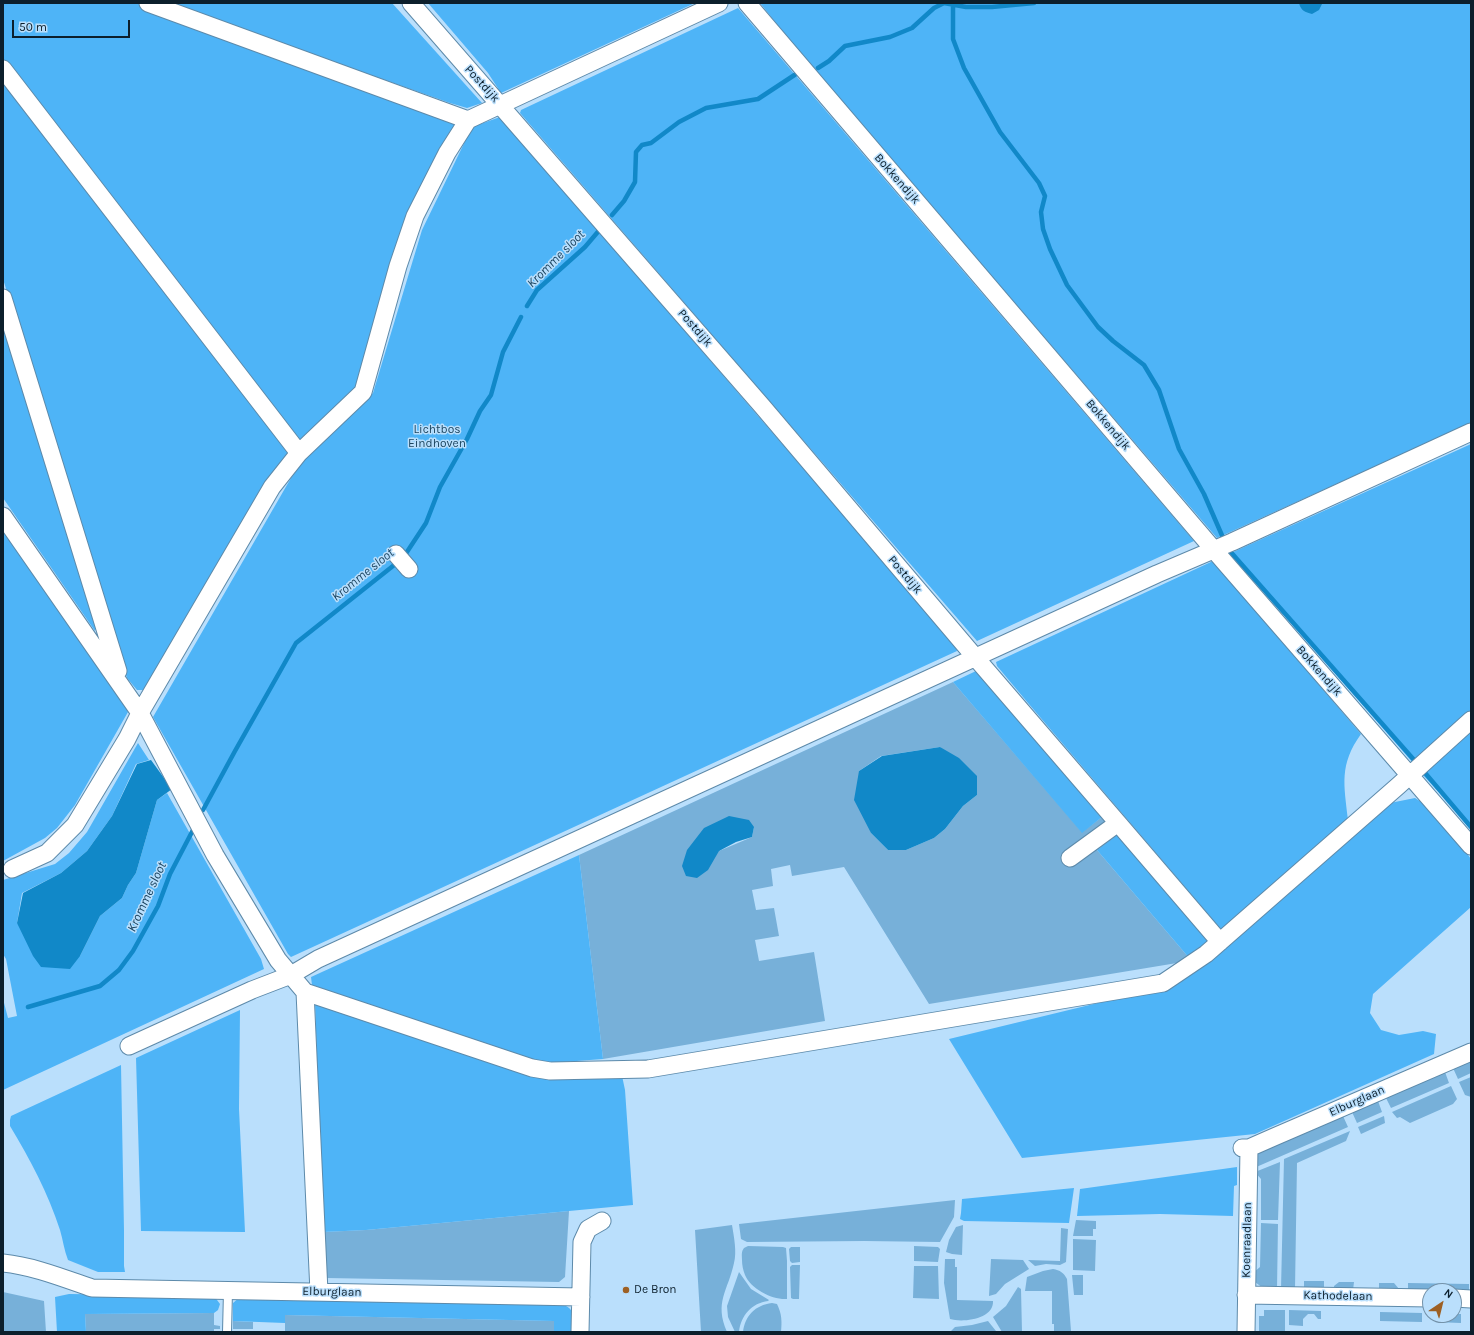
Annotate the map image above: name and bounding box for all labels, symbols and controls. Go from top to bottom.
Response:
scale bar [14,12,132,38]
text: 50 m [19,20,47,34]
street label: Postdijk [462,62,502,106]
street label: Bokkendijk [871,151,923,207]
water label: Kromme sloot [524,227,588,291]
street label: Postdijk [675,306,715,350]
street label: Bokkendijk [1083,397,1133,453]
park label: Lichtbos Eindhoven [408,423,466,451]
water label: Kromme sloot [329,545,397,605]
street label: Postdijk [885,553,925,597]
street label: Bokkendijk [1293,643,1345,699]
water label: Kromme sloot [124,860,170,934]
street label: Elburglaan [1327,1082,1387,1120]
street label: Koenraadlaan [1239,1202,1255,1278]
place label: De Bron [634,1283,677,1297]
north arrow [1422,1283,1462,1323]
street label: Elburglaan [302,1284,362,1300]
marker: De Bron [621,1285,631,1295]
text: N [1442,1286,1456,1301]
street label: Kathodelaan [1303,1288,1373,1304]

